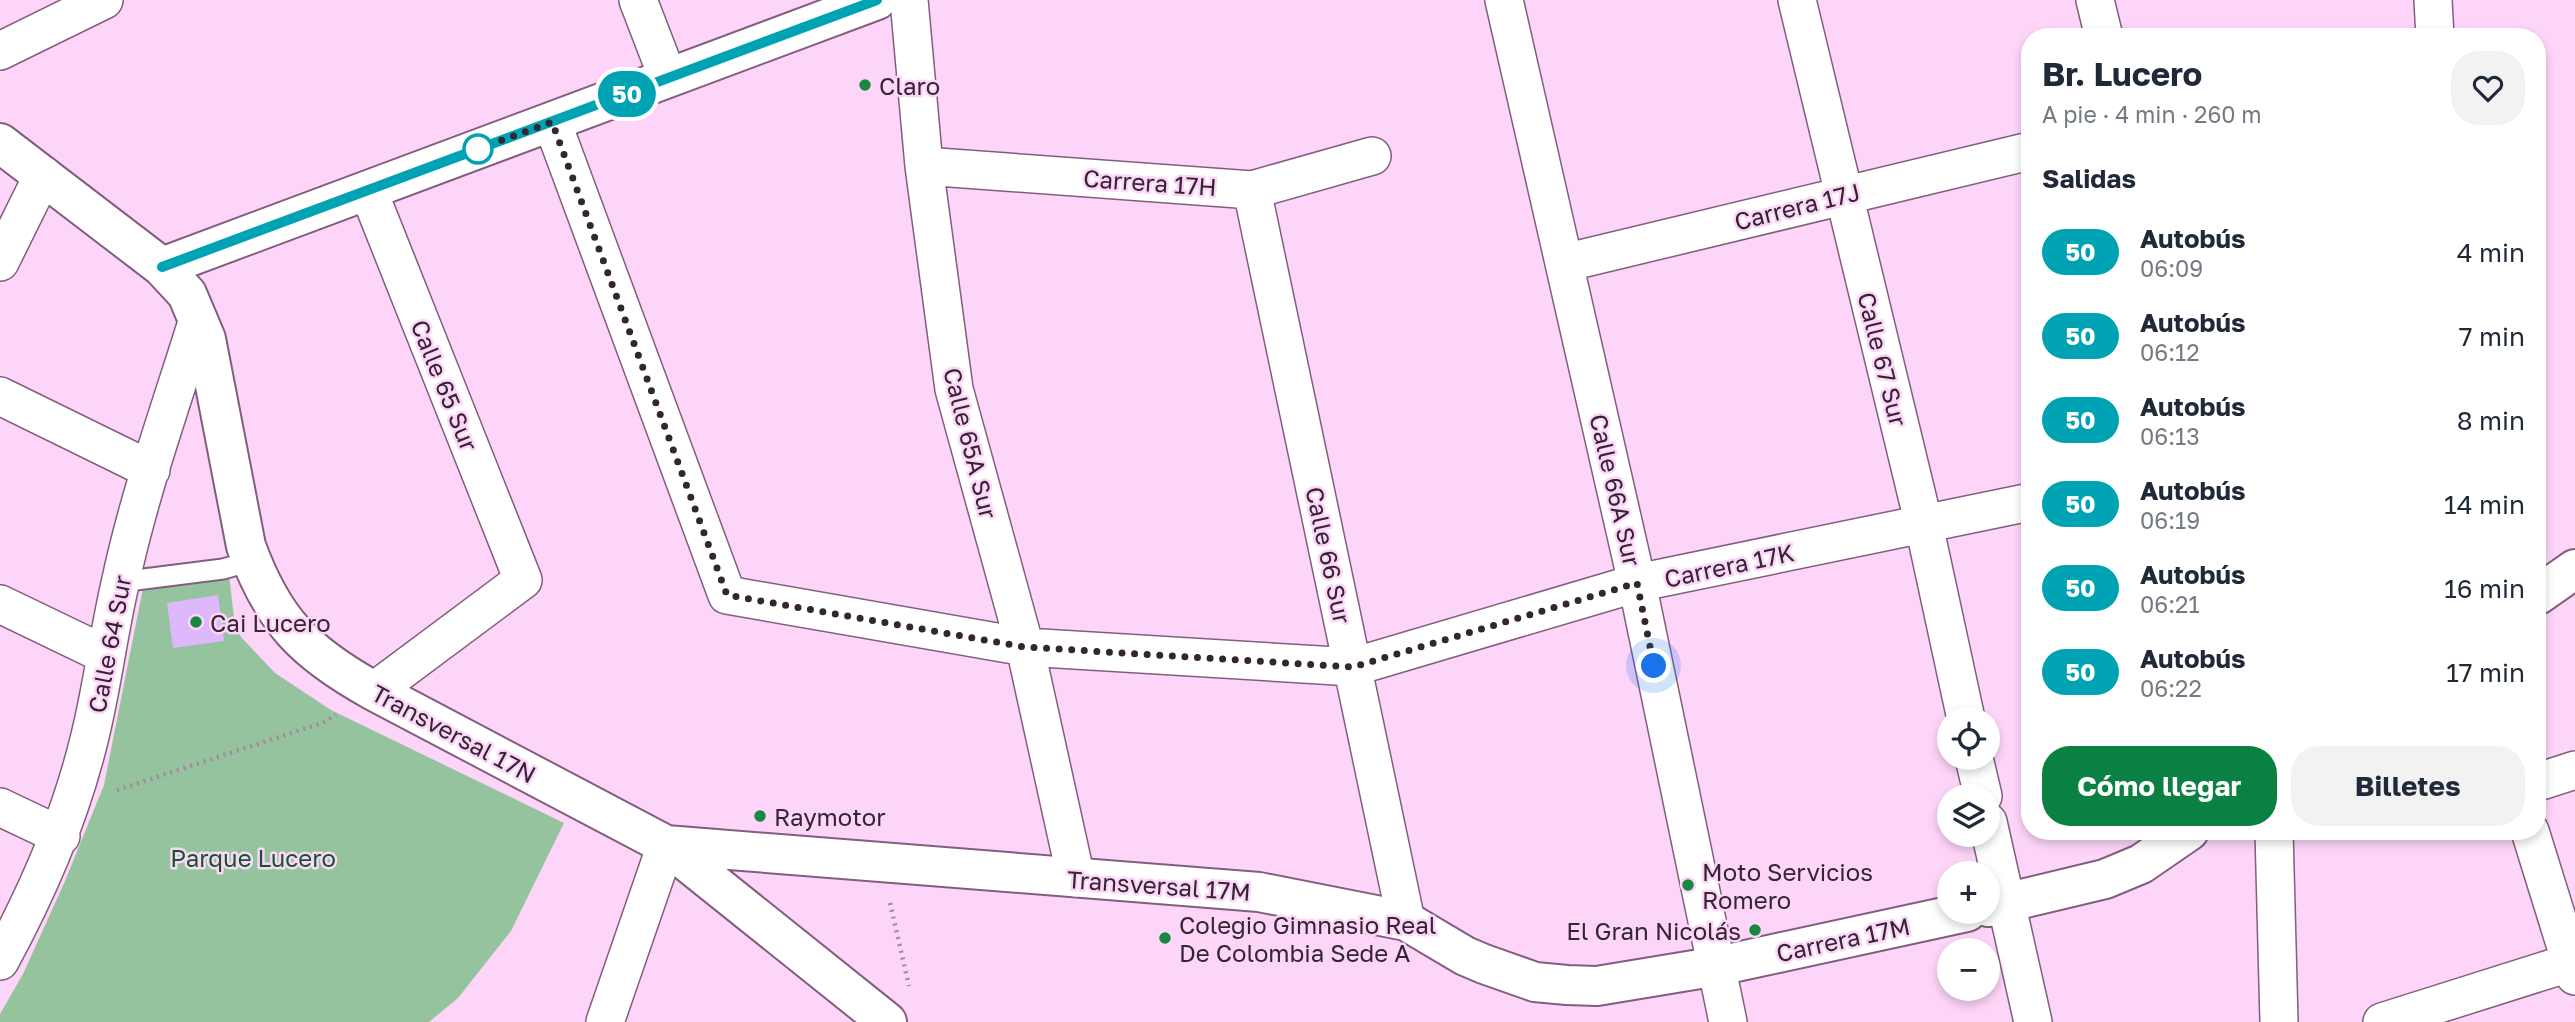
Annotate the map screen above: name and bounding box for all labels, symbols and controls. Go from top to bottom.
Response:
button: heart [2451,51,2525,125]
text: Br. Lucero [2042,54,2202,93]
line badge: 50 [596,71,658,117]
place label: Claro [879,71,940,100]
marker: Claro [857,77,873,93]
text: 50 [612,79,642,108]
text: A pie · 4 min · 260 m [2042,100,2262,128]
unlabelled marker [463,134,493,164]
street label: Carrera 17H [1082,163,1218,201]
text: Salidas [2042,163,2136,194]
street label: Carrera 17J [1731,176,1863,236]
text: Autobús [2140,223,2246,254]
text: 50 [2065,237,2096,266]
text: 4 min [2457,237,2525,268]
text: 06:09 [2140,254,2203,282]
street label: Calle 67 Sur [1852,289,1914,429]
text: Autobús [2140,307,2246,338]
street label: Calle 65 Sur [406,315,484,455]
text: 50 [2065,321,2096,350]
text: 7 min [2459,321,2525,352]
text: 06:12 [2140,338,2200,366]
street label: Calle 65A Sur [938,364,1004,522]
text: Autobús [2140,391,2246,422]
text: 50 [2065,405,2096,434]
text: 8 min [2457,405,2525,436]
street label: Calle 66A Sur [1584,411,1648,569]
text: 06:13 [2140,422,2200,450]
text: Autobús [2140,475,2246,506]
street label: Calle 66 Sur [1300,484,1358,626]
text: 50 [2065,489,2096,518]
text: 14 min [2444,489,2525,520]
text: 06:19 [2140,506,2200,534]
street label: Carrera 17K [1661,537,1797,593]
text: Autobús [2140,559,2246,590]
street label: Calle 64 Sur [81,573,137,715]
text: 50 [2065,573,2096,602]
text: 16 min [2444,573,2525,604]
text: 06:21 [2140,590,2200,618]
place label: Cai Lucero [210,608,331,637]
marker: Cai Lucero [188,614,204,630]
text: Autobús [2140,643,2246,674]
your location [1636,648,1671,683]
text: 50 [2065,657,2096,686]
text: 17 min [2446,657,2525,688]
text: 06:22 [2140,674,2202,702]
street label: Transversal 17N [367,678,541,788]
map controls [1937,707,2000,1001]
button: locate [1937,707,2000,770]
button: Cómo llegar [2042,746,2277,826]
button: Billetes [2291,746,2525,826]
button: layers [1937,784,2000,847]
place label: Raymotor [774,802,886,831]
marker: Raymotor [752,808,768,824]
park label: Parque Lucero [170,843,336,872]
place label: Moto Servicios Romero [1702,857,1873,914]
button: + [1937,861,2000,924]
street label: Transversal 17M [1066,864,1252,906]
marker: Moto Servicios Romero [1680,877,1696,893]
place label: Colegio Gimnasio Real De Colombia Sede A [1179,910,1436,967]
street label: Carrera 17M [1773,911,1913,967]
place label: El Gran Nicolás [1566,916,1741,945]
marker: El Gran Nicolás [1747,922,1763,938]
marker: Colegio Gimnasio Real De Colombia Sede A [1157,930,1173,946]
button: − [1937,938,2000,1001]

